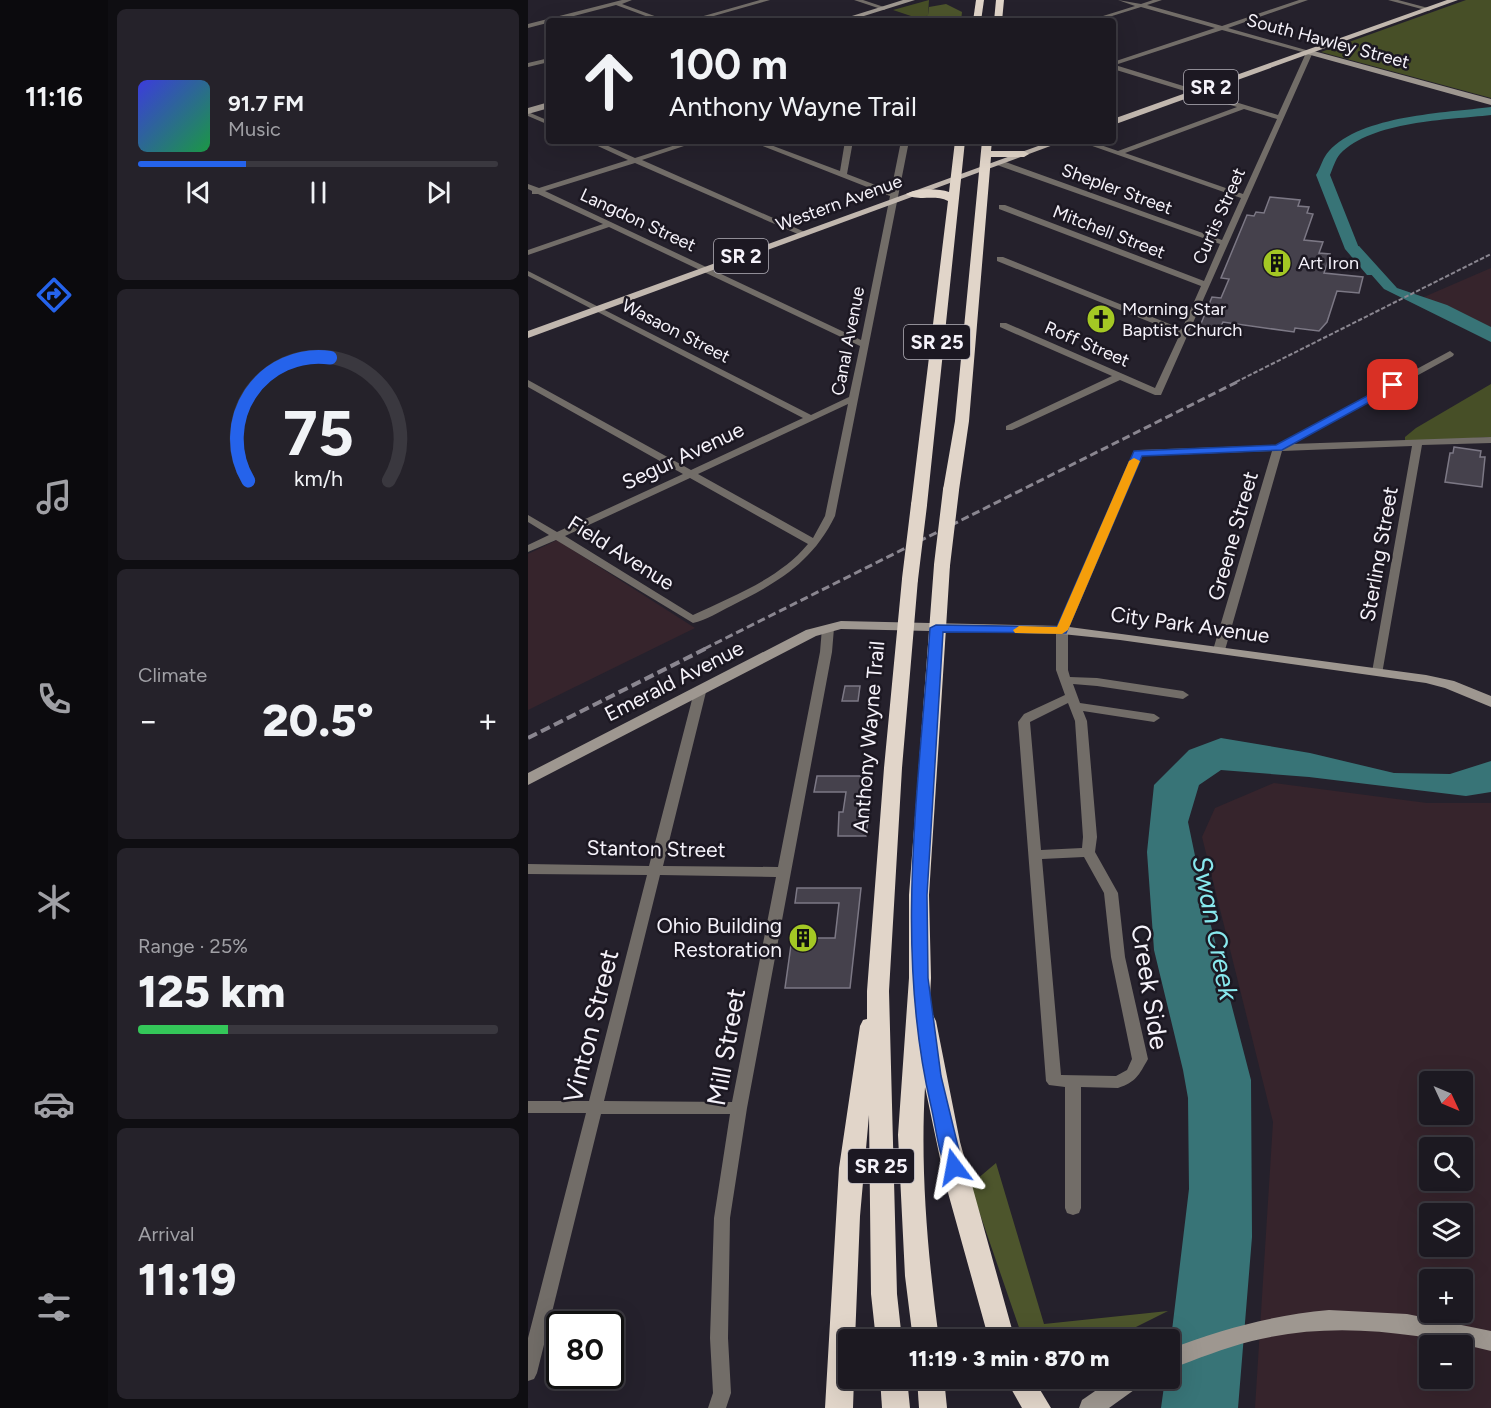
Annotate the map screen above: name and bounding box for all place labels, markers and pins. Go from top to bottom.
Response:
building icon: Art Iron [1261,247,1293,279]
place label: Art Iron [1298,252,1359,274]
place label: Morning Star Baptist Church [1122,298,1242,341]
church icon: Morning Star Baptist Church [1085,303,1117,335]
pin [1367,359,1418,410]
place label: Ohio Building Restoration [656,913,782,962]
building icon: Ohio Building Restoration [787,922,819,954]

